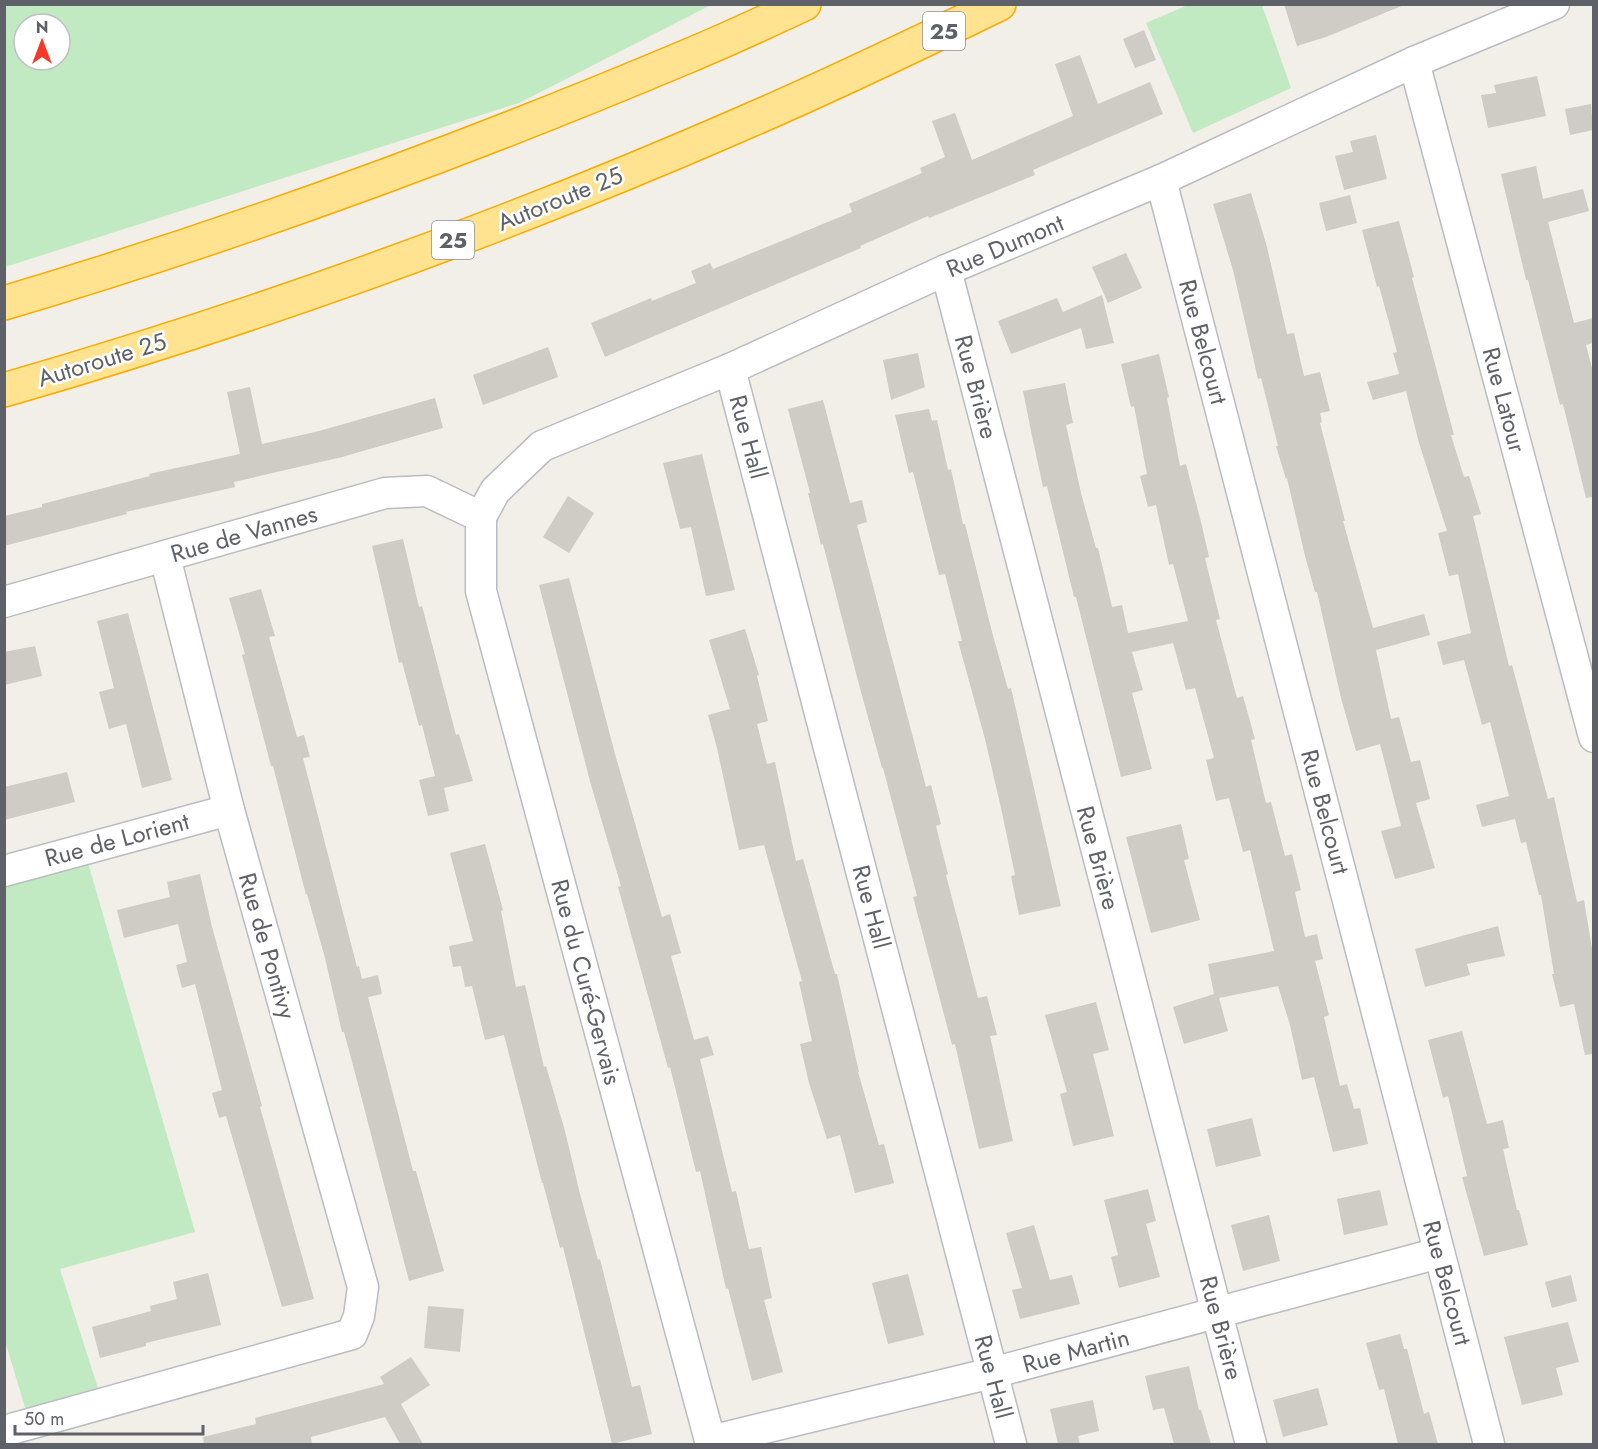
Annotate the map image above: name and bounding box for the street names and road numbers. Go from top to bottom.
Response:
road number: 25 [923,12,965,50]
street label: Autoroute 25 [492,157,628,240]
street label: Rue Dumont [941,205,1069,286]
road number: 25 [432,221,474,259]
street label: Rue Belcourt [1170,275,1237,408]
street label: Autoroute 25 [33,323,171,396]
street label: Rue Brière [946,331,1007,443]
street label: Rue Latour [1474,343,1536,457]
street label: Rue Hall [721,391,776,483]
street label: Rue de Vannes [166,496,321,571]
street label: Rue Belcourt [1292,745,1359,878]
street label: Rue Brière [1068,802,1129,914]
street label: Rue de Lorient [41,803,193,876]
street label: Rue Hall [844,861,899,953]
street label: Rue de Pontivy [230,869,305,1024]
street label: Rue du Curé-Gervais [542,875,631,1088]
street label: Rue Belcourt [1414,1216,1481,1349]
street label: Rue Brière [1191,1272,1252,1384]
street label: Rue Martin [1018,1319,1133,1382]
street label: Rue Hall [966,1331,1021,1423]

